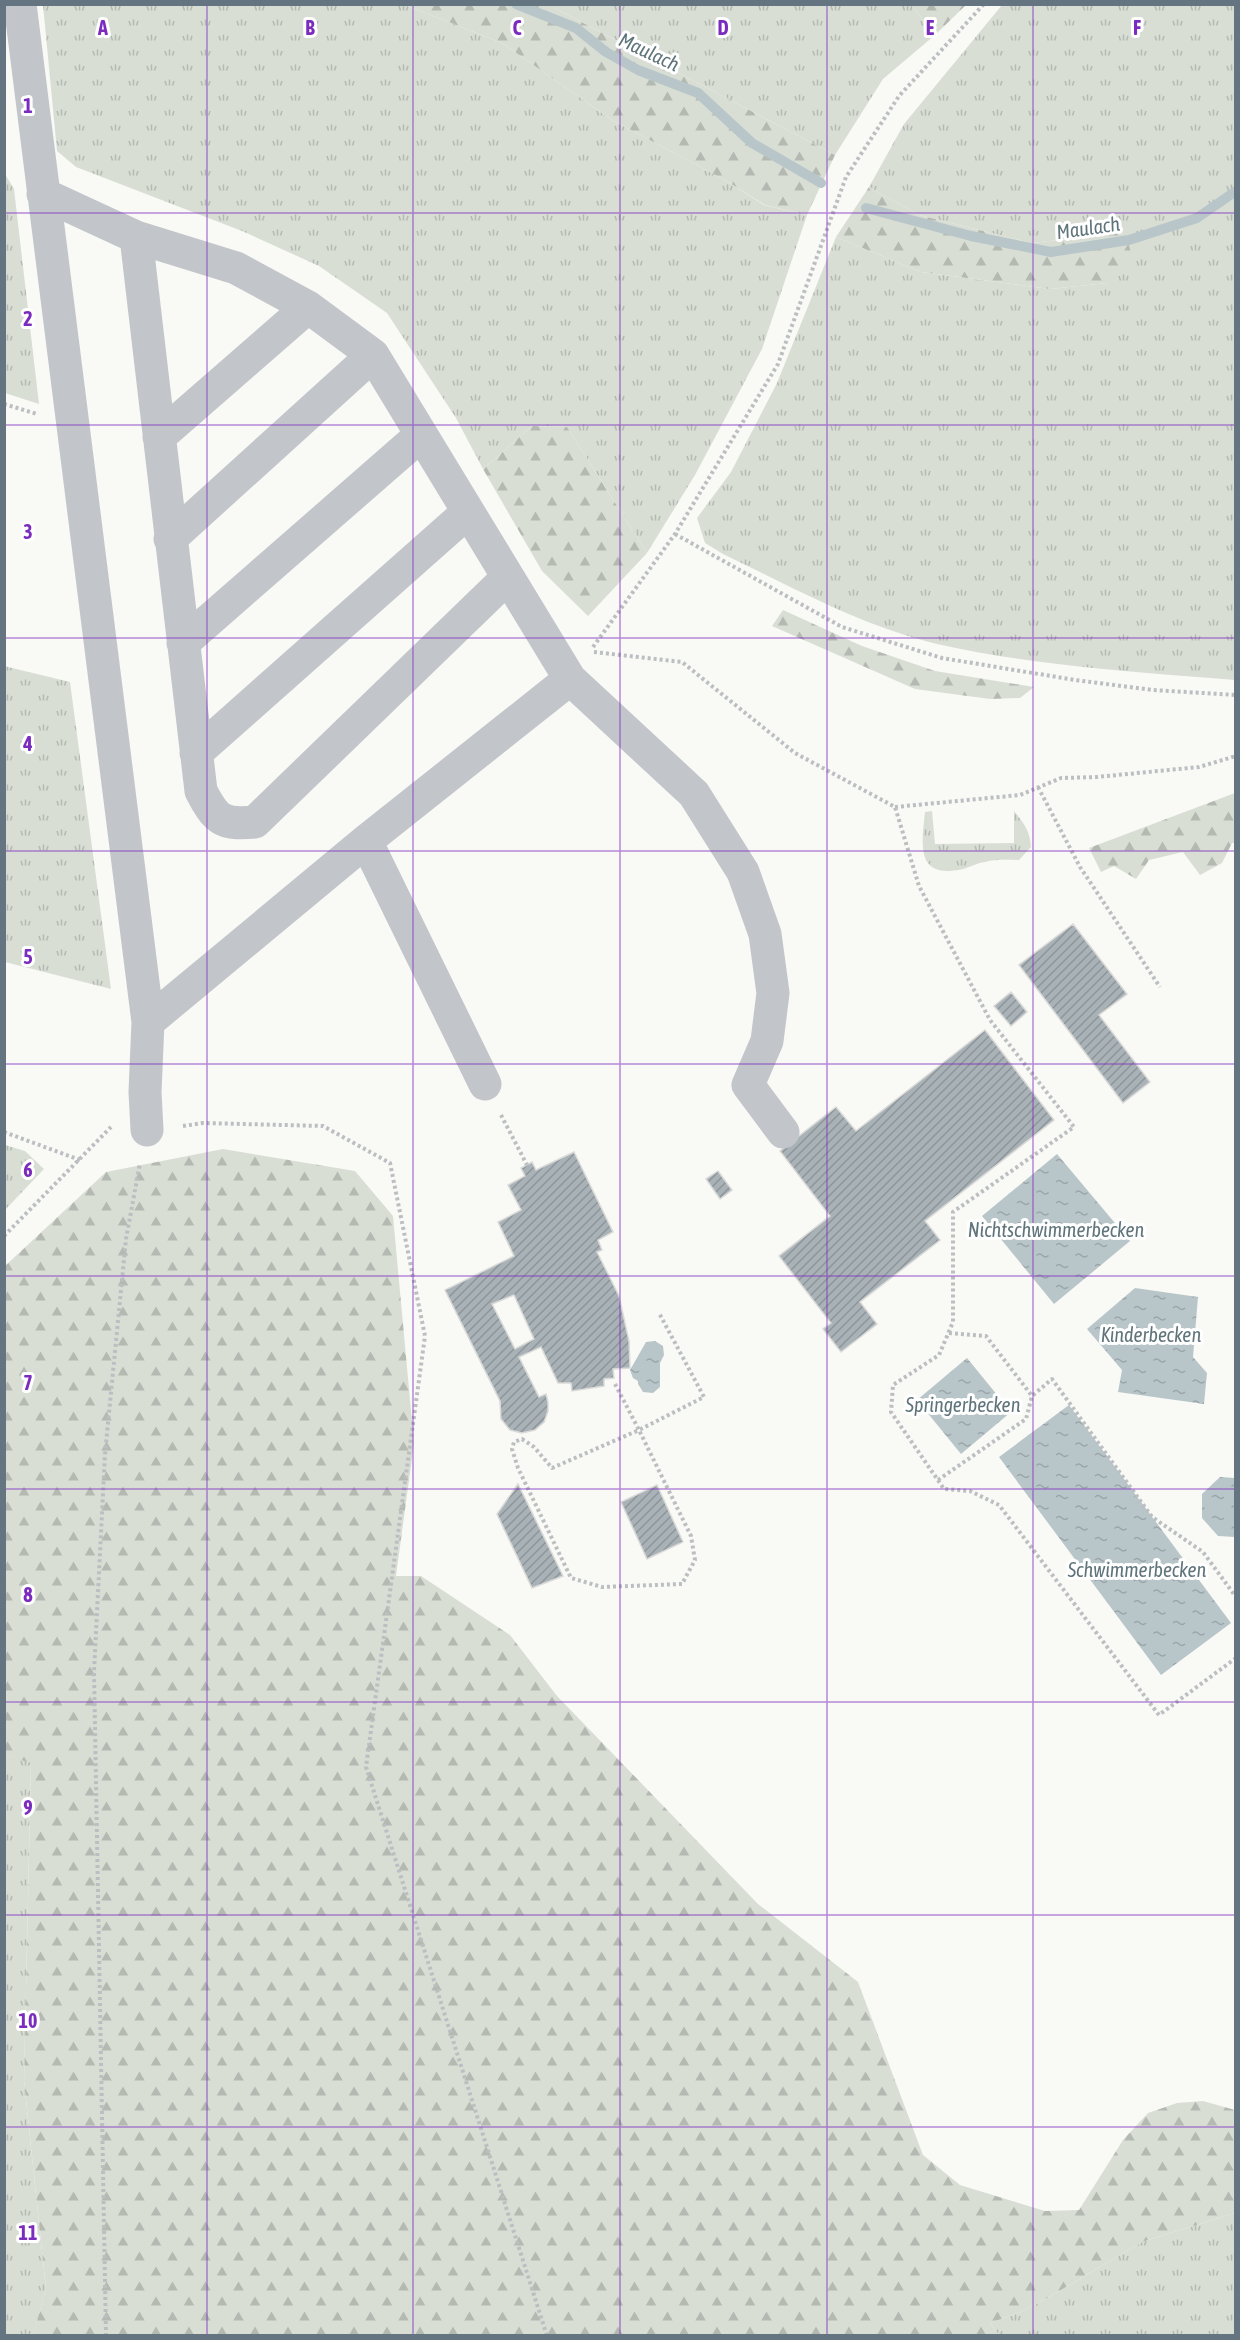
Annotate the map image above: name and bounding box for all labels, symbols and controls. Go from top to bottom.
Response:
text: A [97,16,108,39]
text: B [305,16,315,39]
text: C [513,16,522,39]
text: D [717,16,729,39]
text: E [926,16,935,39]
text: F [1133,16,1141,39]
water label: Maulach [615,28,683,76]
text: 1 [23,94,33,117]
water label: Maulach [1055,212,1121,243]
text: 2 [23,307,33,330]
text: 3 [23,520,33,543]
text: 4 [22,732,33,755]
text: 5 [23,945,33,968]
text: 6 [23,1158,33,1181]
water label: Nichtschwimmerbecken [968,1218,1145,1241]
water label: Kinderbecken [1101,1323,1201,1346]
text: 7 [23,1371,33,1394]
water label: Springerbecken [905,1393,1021,1416]
water label: Schwimmerbecken [1067,1558,1207,1581]
text: 8 [23,1583,33,1606]
text: 9 [23,1796,33,1819]
text: 10 [19,2009,37,2032]
text: 11 [19,2221,37,2244]

